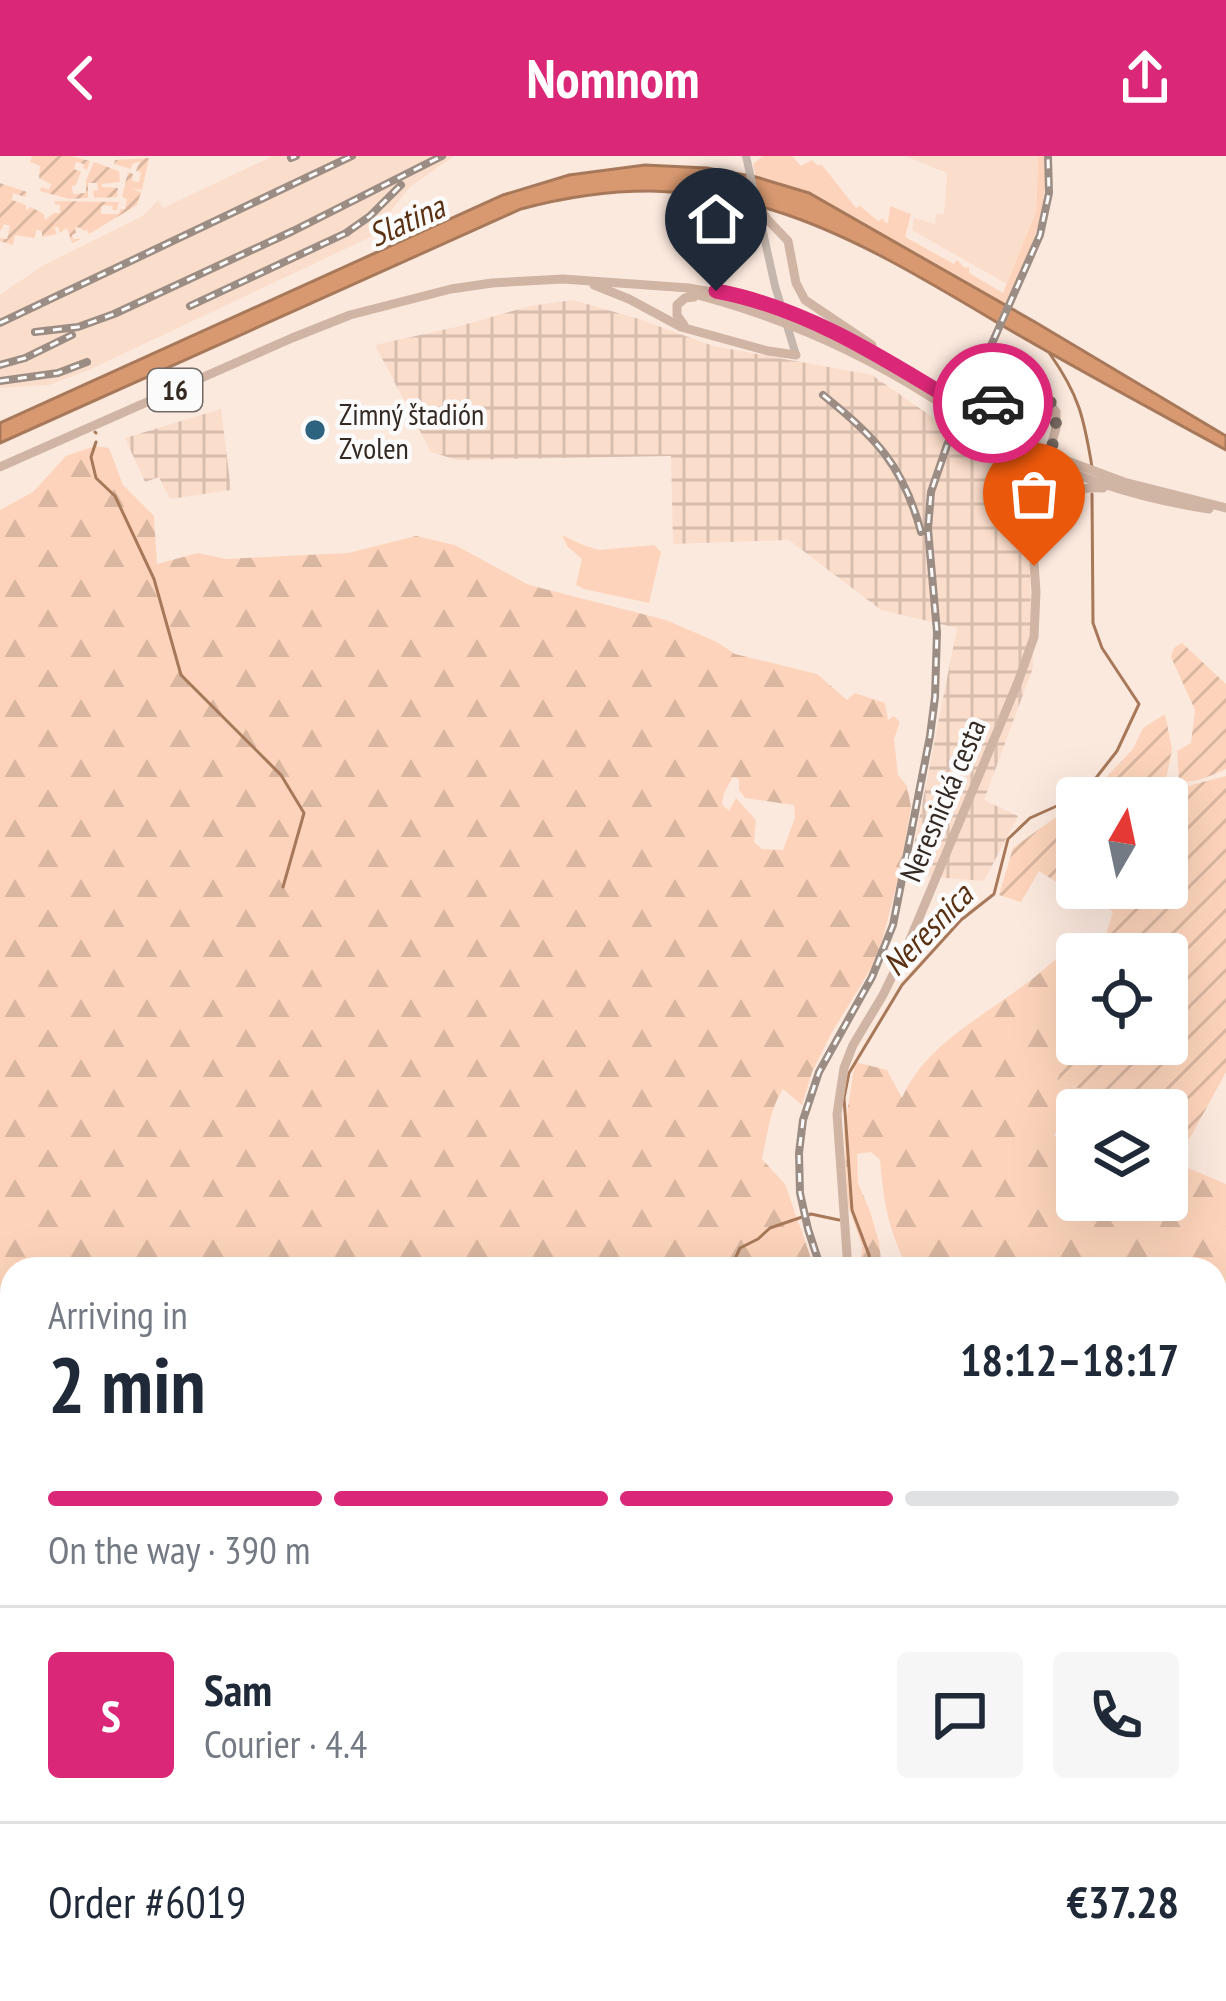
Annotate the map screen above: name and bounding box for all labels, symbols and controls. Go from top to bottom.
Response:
text: Nomnom [526,43,700,113]
icon: back [48,45,114,111]
icon: share [1112,45,1178,111]
pin [665,168,767,291]
water label: Slatina [361,184,452,256]
icon: home [683,186,749,252]
courier [933,343,1053,463]
road number: 16 [148,369,202,411]
icon: car [960,370,1026,436]
place label: Zimný štadión Zvolen [339,394,484,467]
marker: Zimný štadión Zvolen [302,417,328,443]
pin [983,443,1085,566]
icon: bag [1001,461,1067,527]
street label: Neresnická cesta [890,713,994,887]
north arrow [1056,777,1188,909]
map controls [1056,777,1188,1221]
water label: Neresnica [873,873,983,984]
button: locate [1056,933,1188,1065]
button: layers [1056,1089,1188,1221]
text: Arriving in [48,1289,188,1340]
text: 18:12–18:17 [960,1330,1179,1388]
text: 2 min [48,1334,206,1435]
text: On the way · 390 m [48,1524,310,1575]
button: chat [897,1652,1023,1778]
button: phone [1053,1652,1179,1778]
text: Sam [204,1660,272,1718]
text: S [101,1686,121,1744]
text: Courier · 4.4 [204,1718,367,1769]
text: Order #6019 [48,1872,246,1930]
text: €37.28 [1066,1872,1179,1930]

